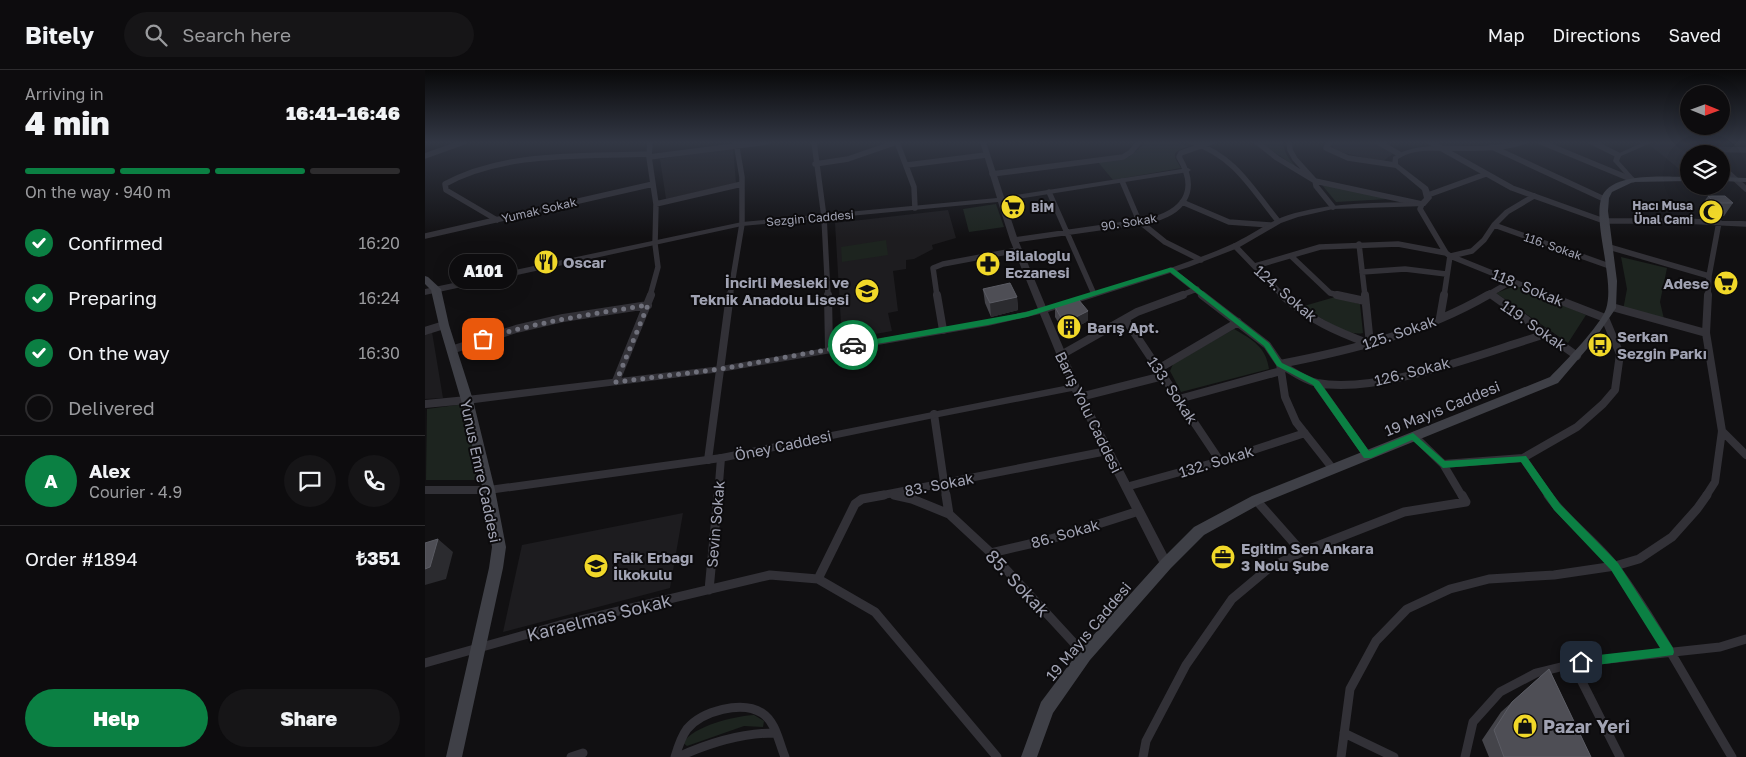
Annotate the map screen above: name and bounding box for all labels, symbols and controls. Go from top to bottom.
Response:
search box [124,12,474,57]
text: Bitely [25,20,94,49]
icon: search [142,21,170,49]
text: Search here [182,23,291,46]
text: Map [1488,24,1524,46]
text: Directions [1552,24,1640,46]
text: Saved [1668,24,1721,46]
text: Arriving in [25,84,104,104]
north arrow [1680,85,1730,135]
map controls [1680,85,1730,195]
text: 16:41–16:46 [286,101,400,124]
text: 4 min [25,104,110,142]
button: layers [1680,145,1730,195]
text: On the way · 940 m [25,182,171,202]
street label: Yumak Sokak [500,194,578,226]
supermarket icon: BİM [1000,194,1026,220]
place label: Hacı Musa Ünal Cami [1632,198,1693,227]
mosque icon: Hacı Musa Ünal Cami [1698,199,1724,225]
place label: BİM [1031,200,1054,215]
street label: Sezgin Caddesi [766,207,854,229]
street label: 90. Sokak [1100,210,1158,234]
icon: check [25,229,53,257]
street label: 116. Sokak [1522,229,1584,263]
text: Confirmed [68,231,163,254]
text: 16:20 [359,233,400,253]
place label: Bilaloğlu Eczanesi [1005,246,1071,281]
restaurant icon: Oscar [533,249,559,275]
pharmacy icon: Bilaloğlu Eczanesi [975,251,1001,277]
place label: Oscar [563,253,606,271]
callout: A101 [449,254,517,289]
text: A101 [463,261,503,281]
street label: 124. Sokak [1251,261,1321,325]
street label: 118. Sokak [1489,264,1567,310]
supermarket icon: Adese [1713,270,1739,296]
place label: İncirli Mesleki ve Teknik Anadolu Lisesi [690,273,849,308]
place label: Adese [1663,274,1709,292]
school or university icon: İncirli Mesleki ve Teknik Anadolu Lisesi [854,278,880,304]
icon: check [25,284,53,312]
text: Preparing [68,286,157,309]
text: 16:24 [359,288,400,308]
street label: 119. Sokak [1498,296,1571,354]
street label: 125. Sokak [1360,311,1439,353]
building icon: Barış Apt. [1056,314,1082,340]
pin [462,318,504,360]
place label: Barış Apt. [1087,318,1159,336]
courier [828,320,878,370]
icon: bag [469,325,497,353]
place label: Serkan Sezgin Parkı [1617,327,1707,362]
icon: car [839,331,867,359]
bus stop icon: Serkan Sezgin Parkı [1587,332,1613,358]
icon: check [25,339,53,367]
text: On the way [68,341,170,364]
text: 16:30 [358,343,400,363]
street label: Barış Yolu Caddesi [1052,348,1126,476]
street label: 133. Sokak [1144,353,1202,427]
street label: 126. Sokak [1372,353,1452,389]
street label: 19 Mayıs Caddesi [1382,377,1502,439]
text: Delivered [68,396,155,419]
street label: Yunus Emre Caddesi [457,398,505,544]
street label: Öney Caddesi [733,426,833,464]
street label: 132. Sokak [1177,441,1256,481]
button: chat [284,455,336,507]
button: phone [348,455,400,507]
text: Alex [89,459,130,482]
street label: 83. Sokak [903,468,976,500]
text: A [44,469,58,492]
street label: Sevin Sokak [702,479,728,568]
text: Courier · 4.9 [89,482,182,502]
street label: 86. Sokak [1029,515,1102,551]
place label: Eğitim Sen Ankara 3 Nolu Şube [1241,539,1374,574]
office icon: Eğitim Sen Ankara 3 Nolu Şube [1210,544,1236,570]
street label: 85. Sokak [981,545,1055,621]
text: ₺351 [356,546,400,569]
text: Order #1894 [25,547,138,570]
place label: Faik Erbağı İlkokulu [613,548,693,583]
school or university icon: Faik Erbağı İlkokulu [583,553,609,579]
street label: 19 Mayıs Caddesi [1042,578,1134,684]
street label: Karaelmas Sokak [524,588,674,646]
pin [1560,641,1602,683]
icon: home [1567,648,1595,676]
button: Help [25,689,208,747]
button: Share [218,689,400,747]
shop icon: Pazar Yeri [1512,713,1538,739]
place label: Pazar Yeri [1543,715,1630,737]

